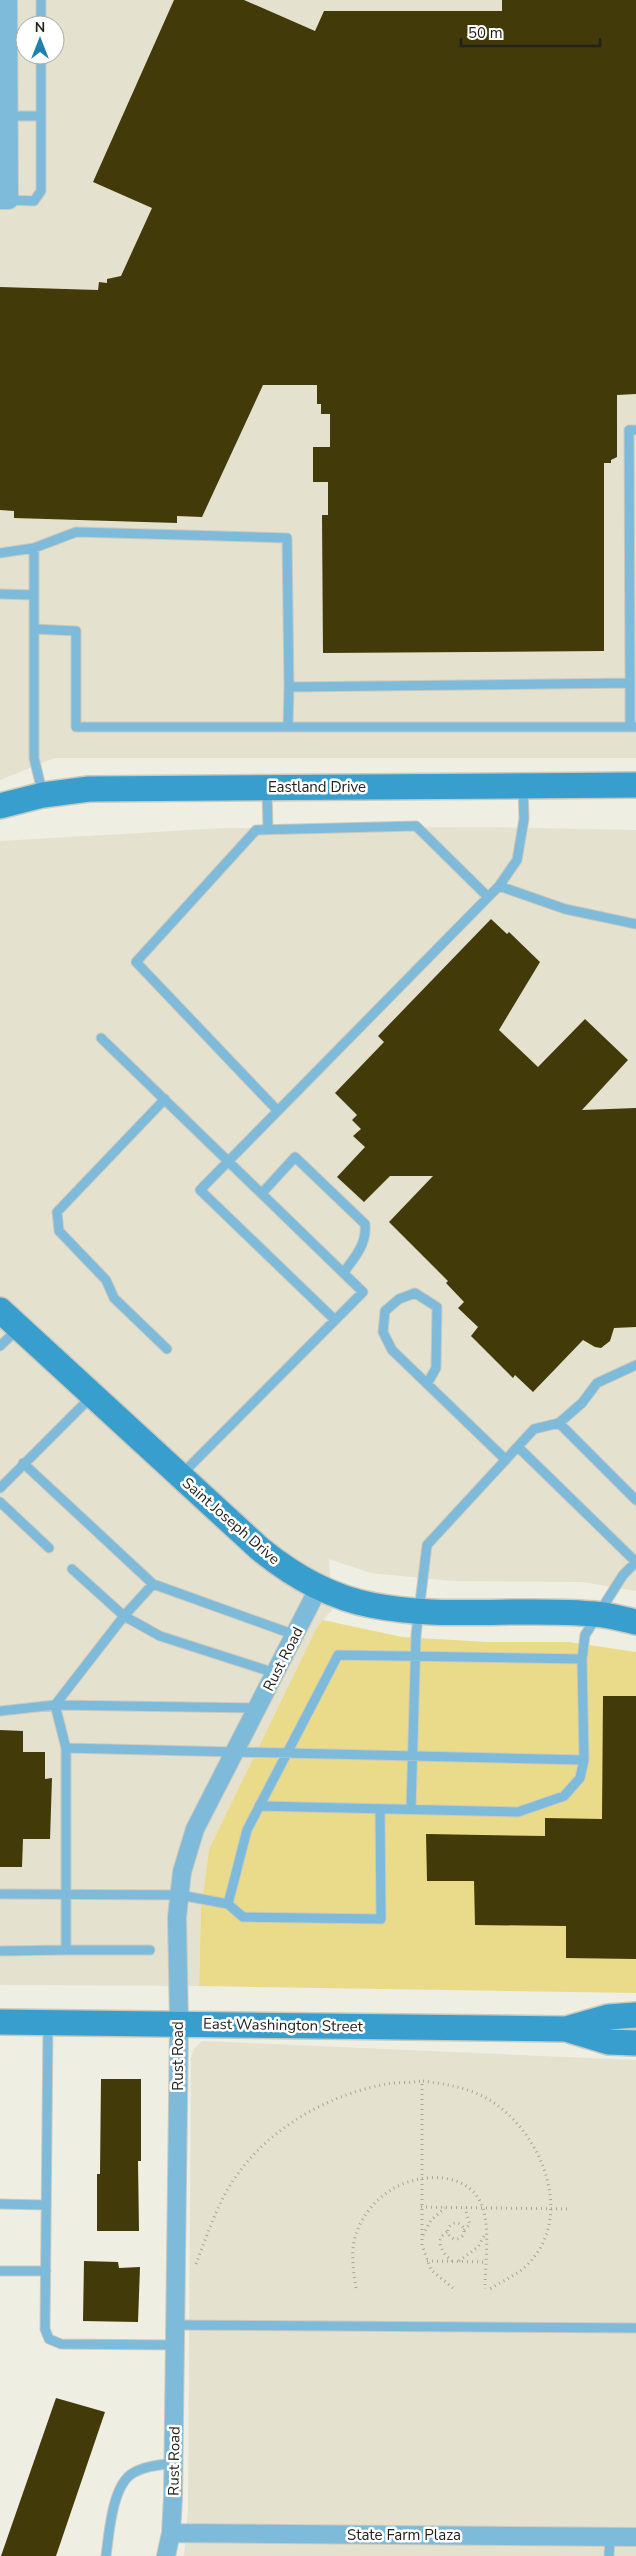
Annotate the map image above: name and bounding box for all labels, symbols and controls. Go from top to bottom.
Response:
north arrow [15,15,65,65]
scale bar [461,15,600,47]
text: N [35,18,45,37]
text: 50 m [468,23,503,43]
street label: Eastland Drive [268,777,366,797]
street label: Saint Joseph Drive [178,1473,284,1569]
street label: Rust Road [258,1623,308,1695]
street label: East Washington Street [203,2014,364,2036]
street label: Rust Road [168,2021,188,2091]
street label: Rust Road [163,2426,185,2496]
street label: State Farm Plaza [347,2525,461,2545]

